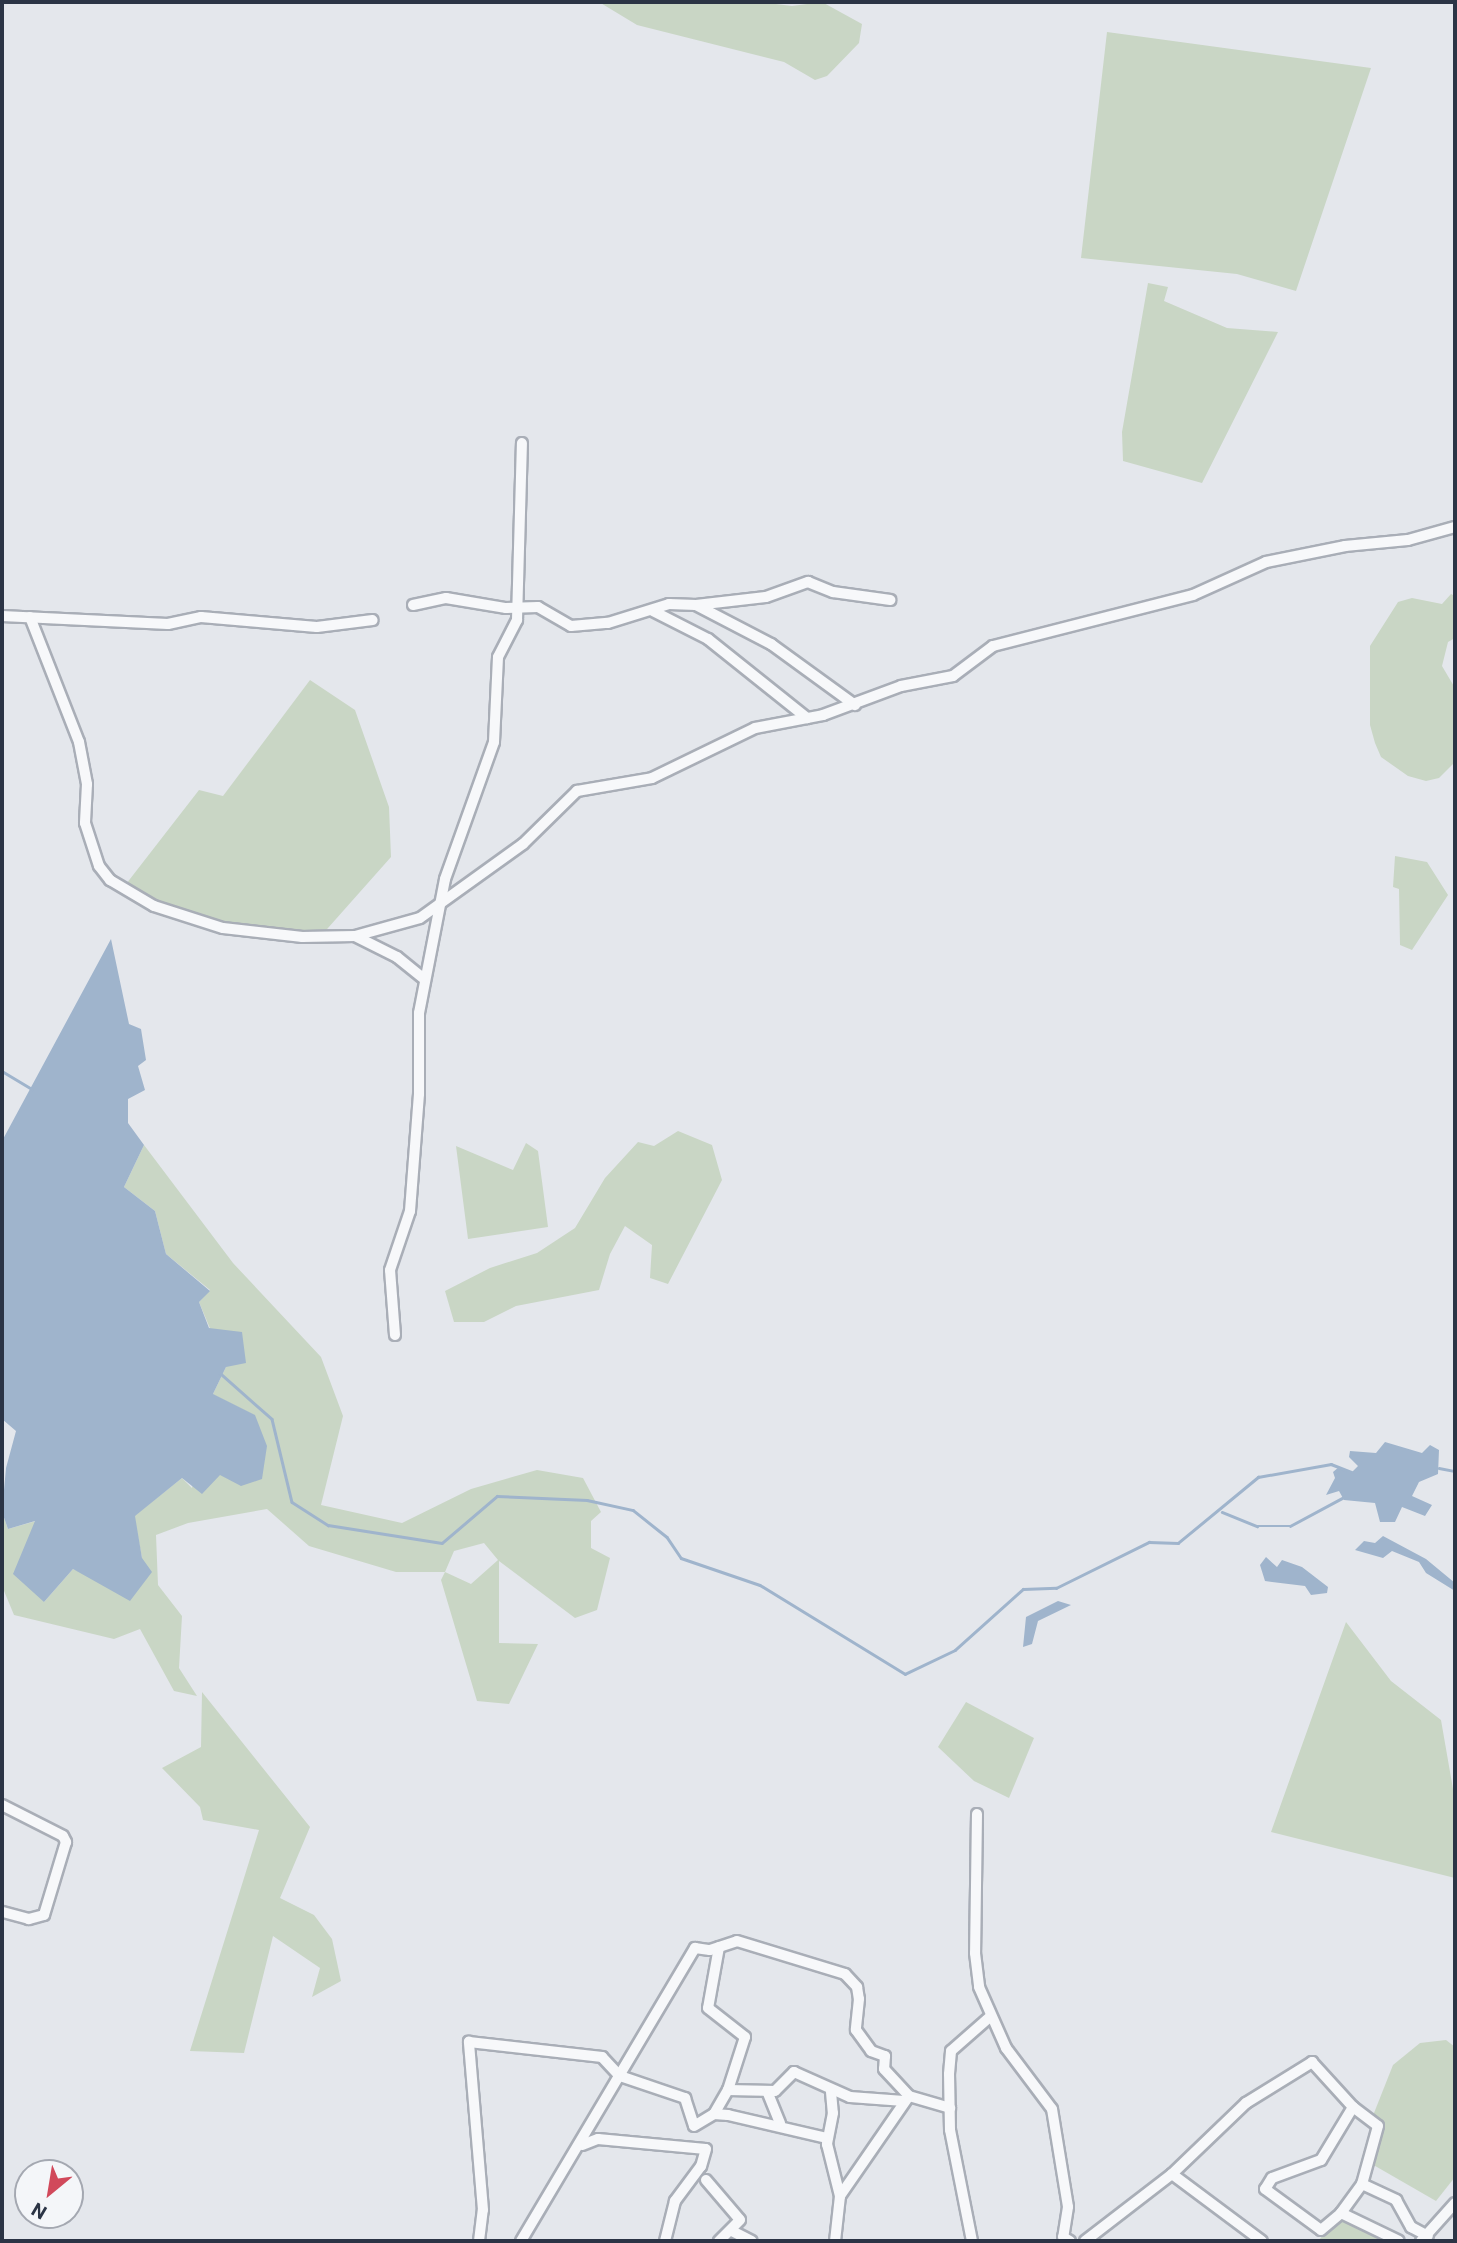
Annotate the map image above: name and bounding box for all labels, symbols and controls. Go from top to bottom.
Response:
north arrow [14,2159,84,2229]
text: N [28,2198,51,2224]

